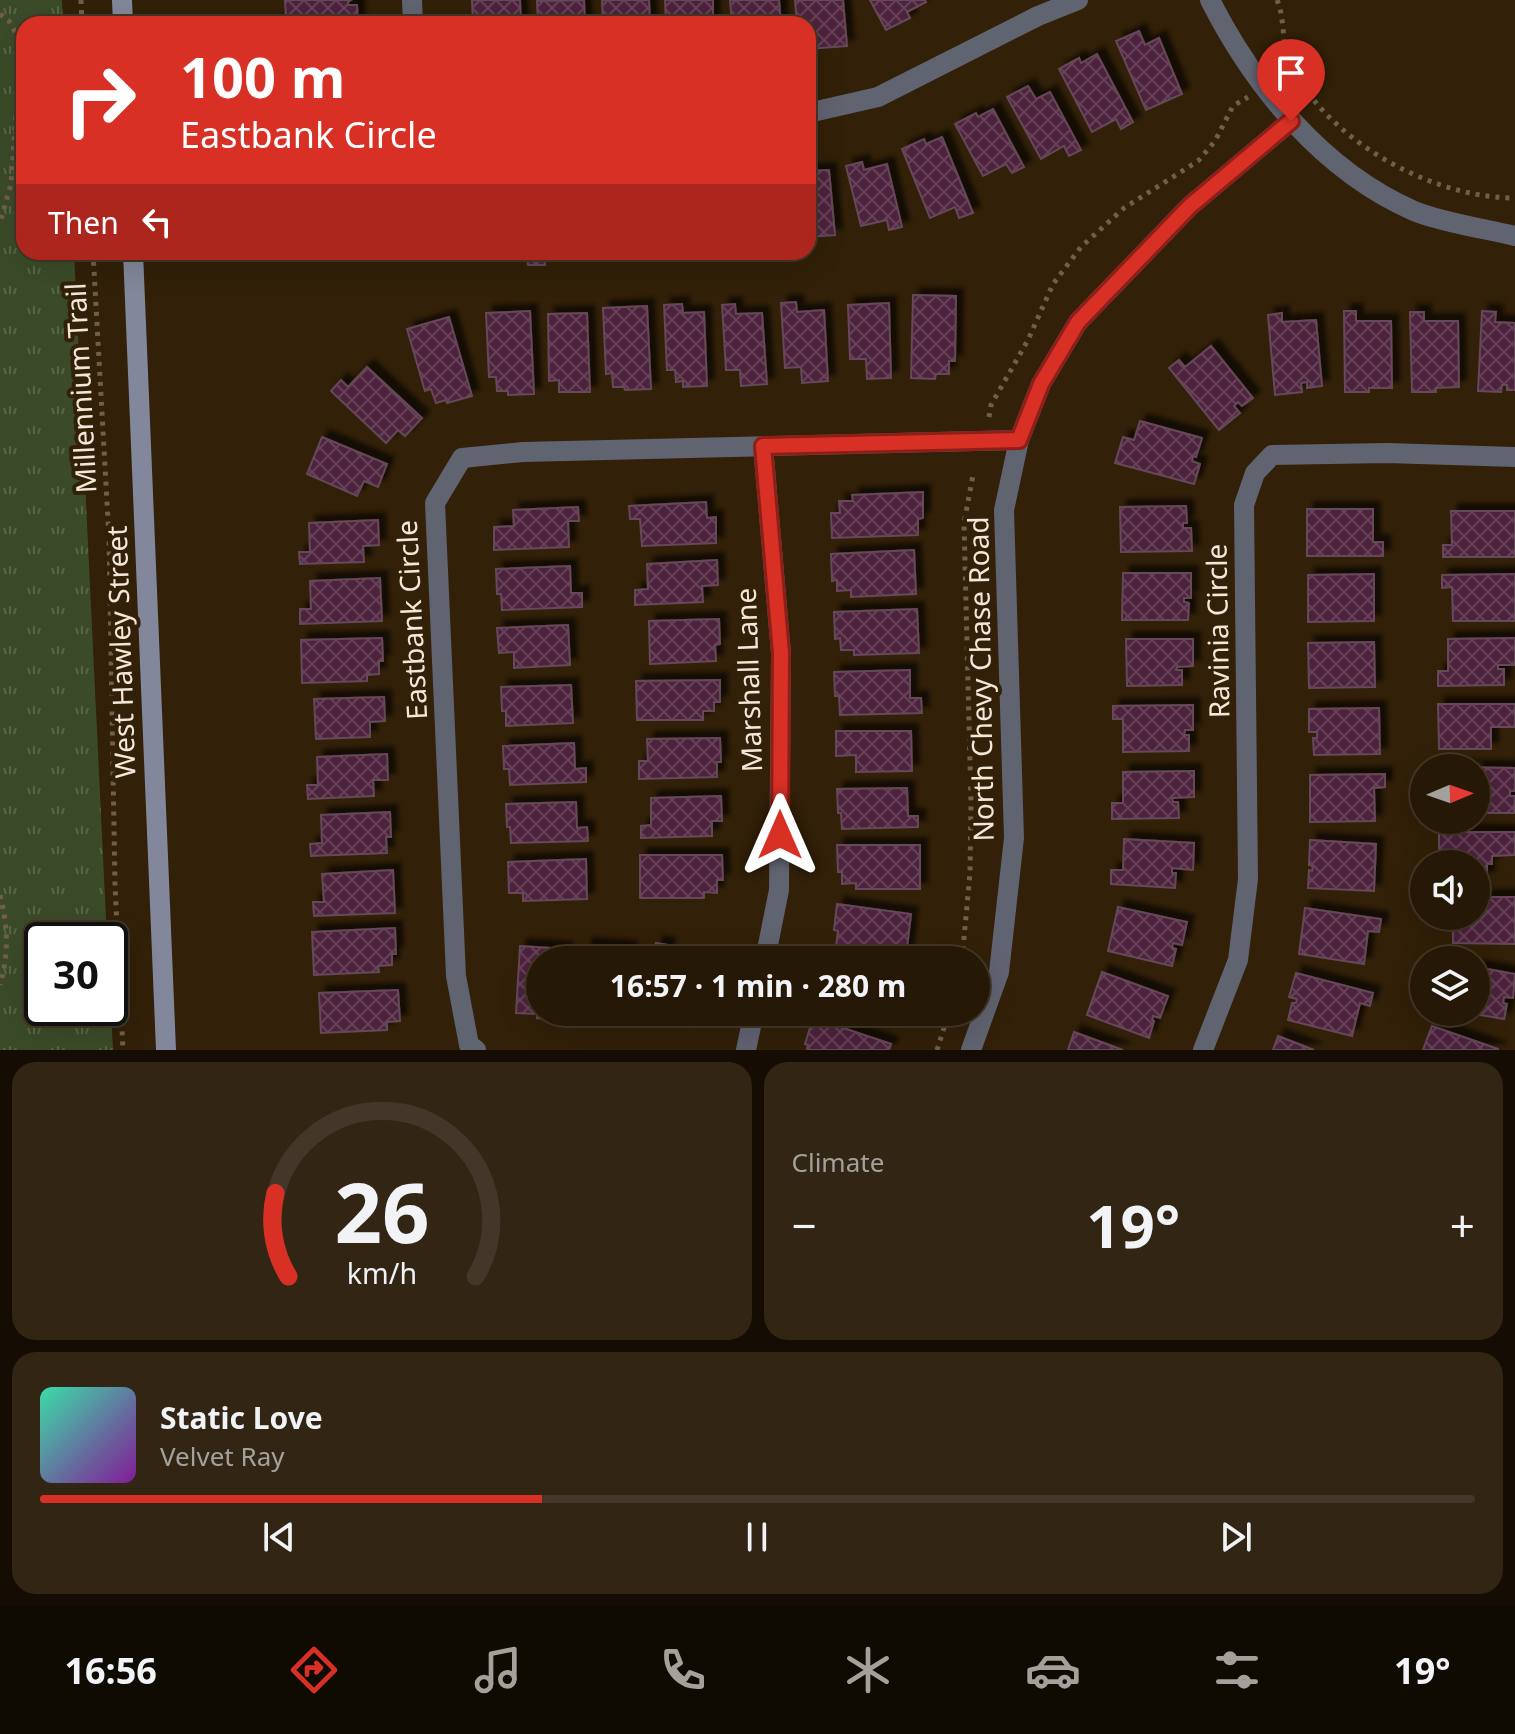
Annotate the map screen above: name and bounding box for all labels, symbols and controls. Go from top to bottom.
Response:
text: 100 m [180,38,345,114]
pin [1257,39,1325,121]
icon: right [48,48,152,152]
icon: arrive [1269,51,1313,95]
text: Eastbank Circle [180,110,437,159]
icon: left [135,200,179,244]
text: Then [48,202,119,243]
street label: Millennium Trail [56,282,104,494]
street label: North Chevy Chase Road [958,516,1002,842]
street label: Eastbank Circle [387,519,435,721]
street label: West Hawley Street [97,525,143,779]
street label: Ravinia Circle [1196,543,1238,719]
street label: Marshall Lane [726,587,770,773]
north arrow [1410,754,1490,834]
map controls [1410,754,1490,1026]
position arrow [738,793,822,877]
button: sound [1410,850,1490,930]
speed limit sign: 30 [24,922,128,1026]
button: layers [1410,946,1490,1026]
text: 16:57 · 1 min · 280 m [610,965,906,1006]
text: Climate [792,1144,884,1180]
text: 26 [334,1154,429,1267]
text: 19° [1086,1184,1180,1266]
text: − [792,1195,817,1255]
text: + [1450,1195,1475,1255]
text: km/h [347,1253,417,1292]
text: Static Love [160,1397,323,1438]
text: Velvet Ray [160,1438,285,1474]
icon: previous [257,1515,301,1559]
icon: pause [735,1515,779,1559]
icon: next [1214,1515,1258,1559]
icon: directions [286,1642,342,1698]
icon: music [470,1642,526,1698]
icon: phone [655,1642,711,1698]
icon: climate [840,1642,896,1698]
icon: car [1025,1642,1081,1698]
icon: filters [1209,1642,1265,1698]
text: 16:56 [64,1646,157,1695]
text: 19° [1394,1646,1451,1695]

